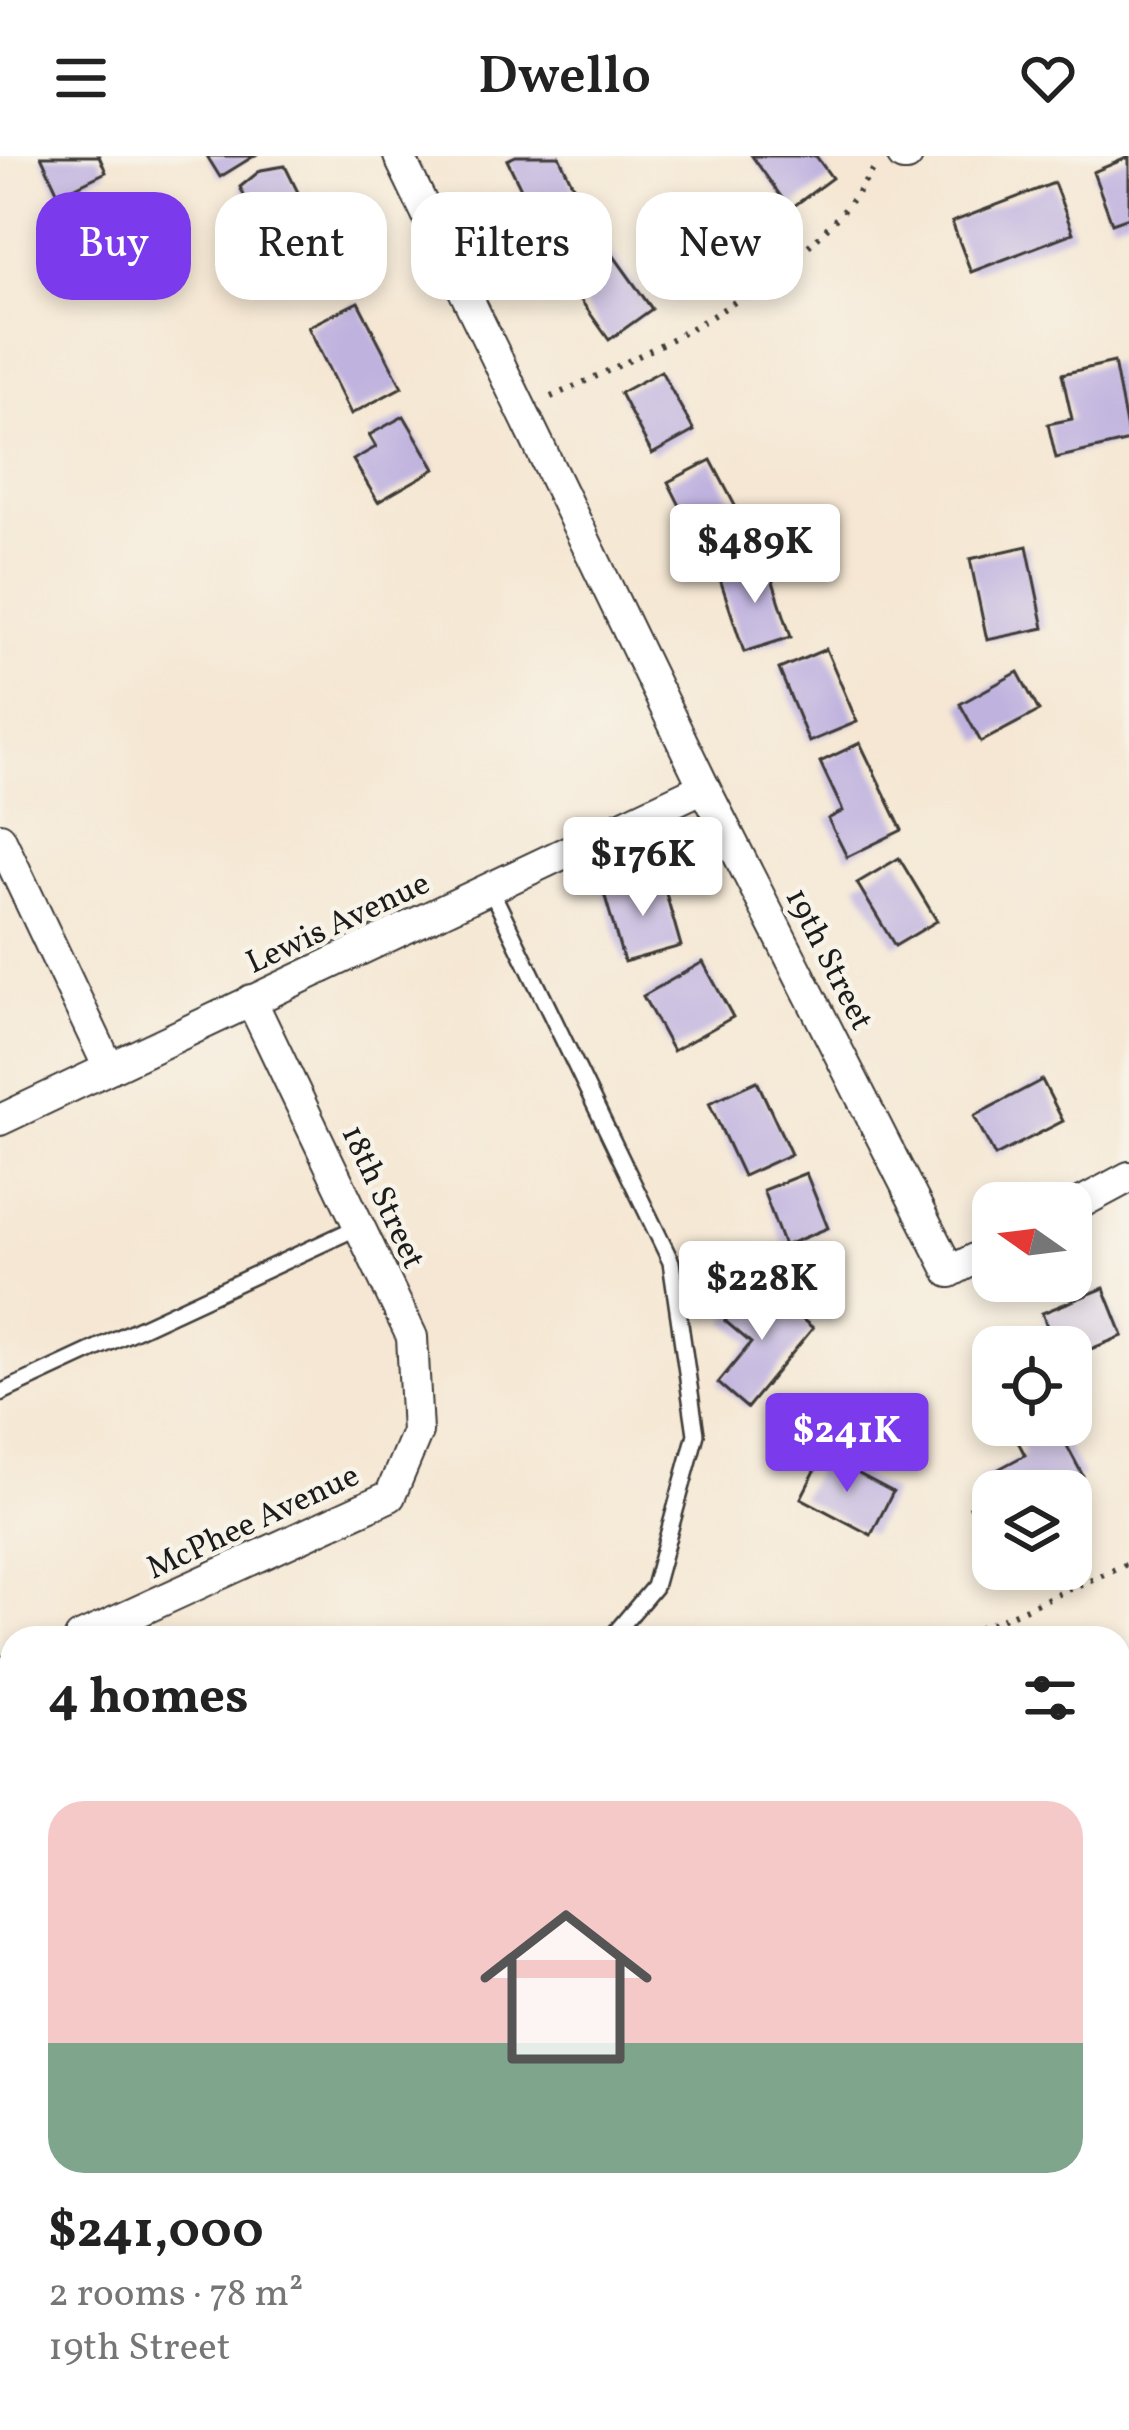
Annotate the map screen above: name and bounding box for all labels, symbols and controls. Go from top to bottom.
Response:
text: Dwello [478,41,651,116]
icon: menu [48,45,114,111]
icon: heart [1015,45,1081,111]
chip: Buy [36,192,191,300]
chip: Rent [215,192,387,300]
chip: Filters [411,192,612,300]
chip: New [636,192,803,300]
pin: $489K [671,504,839,606]
text: $489K [697,516,813,570]
pin: $176K [559,817,727,919]
text: $176K [590,829,696,883]
street label: Lewis Avenue [239,862,438,987]
street label: 19th Street [772,881,883,1039]
street label: 18th Street [328,1118,435,1277]
north arrow [972,1182,1092,1302]
map controls [972,1182,1092,1590]
pin: $228K [678,1241,846,1343]
text: $228K [706,1253,818,1307]
button: locate [972,1326,1092,1446]
pin: $241K [763,1393,931,1495]
text: $241K [792,1405,902,1459]
street label: McPhee Avenue [140,1454,367,1593]
button: layers [972,1470,1092,1590]
text: 4 homes [48,1663,249,1734]
icon: filters [1017,1665,1083,1731]
icon: home [458,1879,674,2095]
text: $241,000 [48,2197,264,2268]
text: 2 rooms · 78 m² [48,2268,303,2322]
text: 19th Street [48,2322,230,2376]

